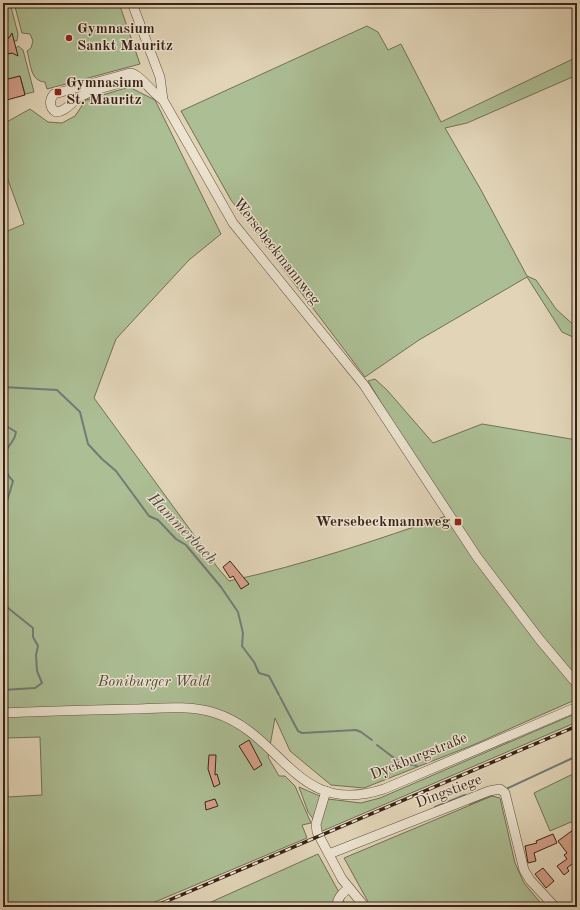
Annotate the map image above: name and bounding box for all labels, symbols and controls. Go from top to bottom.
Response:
place label: Gymnasium Sankt Mauritz [77,22,173,54]
marker: Gymnasium Sankt Mauritz [64,33,74,43]
place label: Gymnasium St. Mauritz [66,76,144,108]
marker: Gymnasium St. Mauritz [53,87,63,97]
street label: Wersebeckmannweg [230,196,322,308]
water label: Hammerbach [144,490,220,568]
place label: Wersebeckmannweg [315,515,451,530]
marker: Wersebeckmannweg [453,517,463,527]
park label: Boniburger Wald [97,675,211,690]
street label: Dyckburgstraße [368,731,470,783]
street label: Dingstiege [414,772,484,811]

